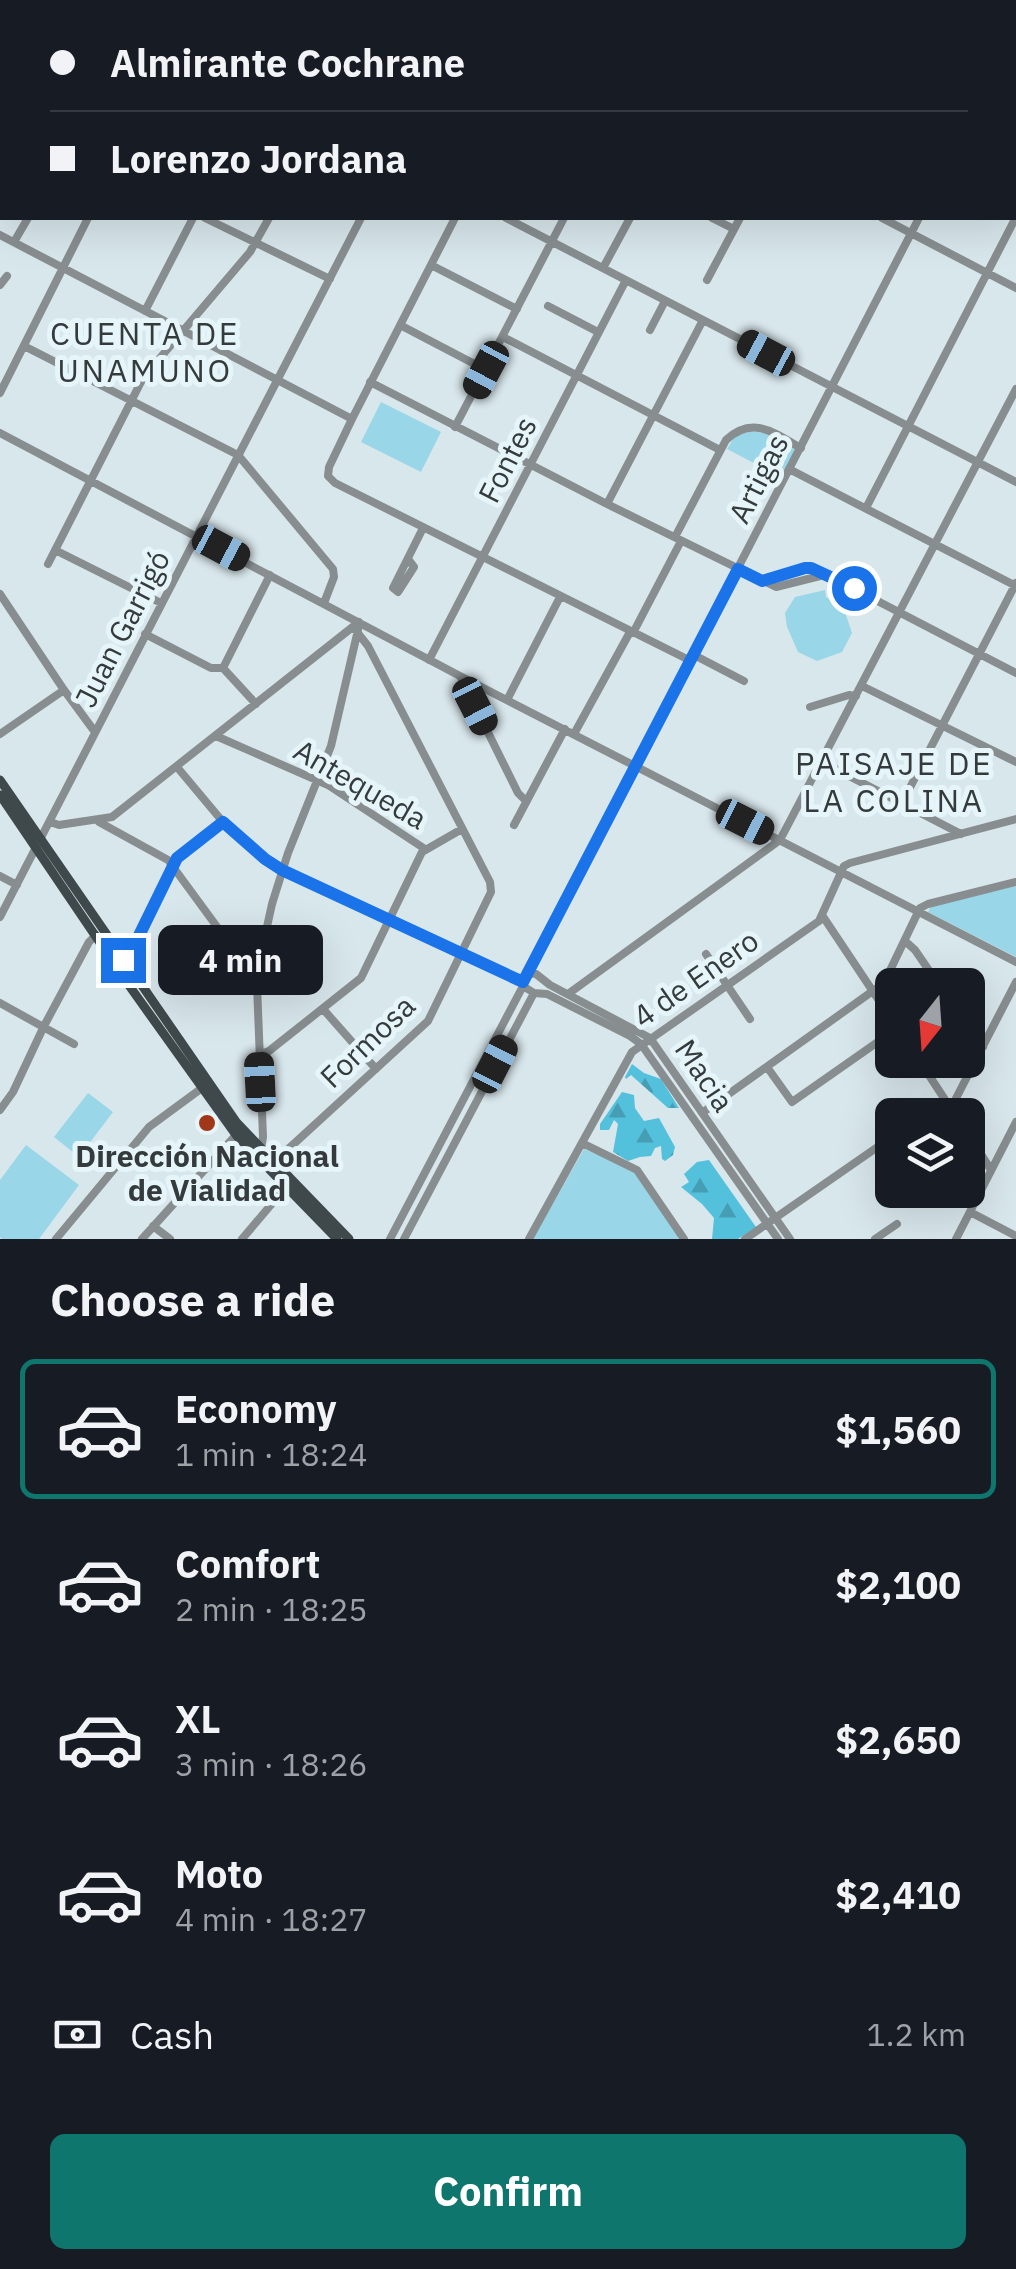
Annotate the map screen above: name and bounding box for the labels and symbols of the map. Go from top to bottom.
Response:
district label: CUENTA DE UNAMUNO [50,312,240,391]
car [732,326,800,380]
car [459,336,513,404]
street label: Fontes [469,410,545,509]
street label: Artigas [719,427,797,529]
car [187,521,255,575]
street label: Juan Garrigó [65,543,178,714]
route start [832,566,877,611]
car [448,672,502,740]
street label: Antequeda [287,730,434,837]
district label: PAISAJE DE LA COLINA [795,742,993,821]
car [711,795,779,849]
street label: 4 de Enero [625,920,766,1035]
callout: 4 min [158,925,323,995]
route end [101,938,146,983]
north arrow [875,968,985,1078]
street label: Formosa [311,986,423,1096]
car [468,1030,522,1098]
street label: Macia [667,1032,743,1119]
car [243,1051,277,1113]
marker: Dirección Nacional de Vialidad [196,1112,218,1134]
place label: Dirección Nacional de Vialidad [75,1136,339,1209]

